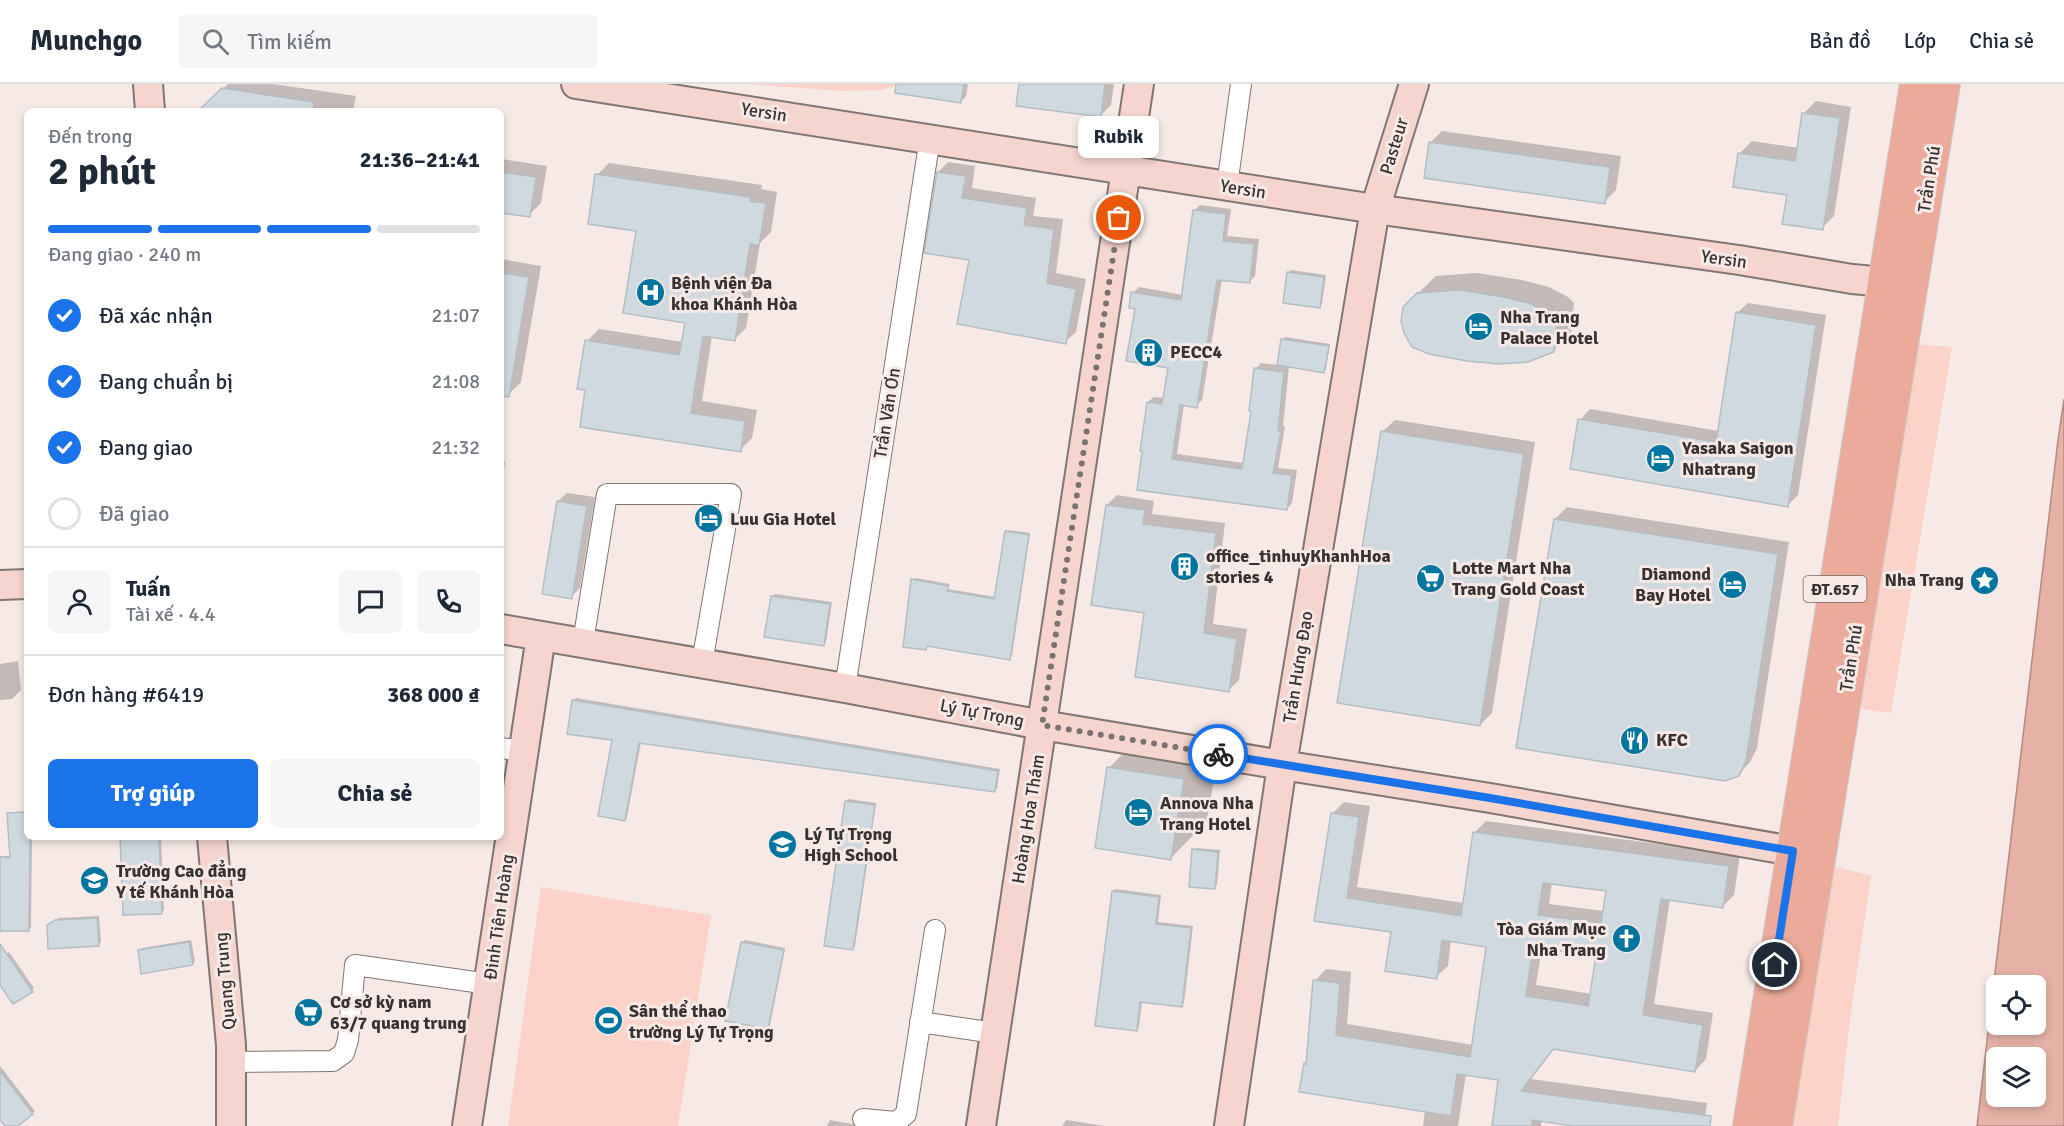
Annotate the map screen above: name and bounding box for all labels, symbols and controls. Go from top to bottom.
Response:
search box [178,14,598,68]
text: Munchgo [30,24,142,58]
icon: search [199,25,232,58]
text: Tìm kiếm [247,28,332,55]
text: Bản đồ [1809,28,1871,54]
text: Lớp [1904,28,1936,54]
text: Chia sẻ [1969,28,2034,54]
street label: Yersin [739,98,789,126]
street label: Pasteur [1375,114,1413,177]
callout: Rubik [1078,116,1160,158]
text: Đến trong [48,124,132,149]
text: Rubik [1093,124,1144,149]
street label: Trần Phú [1913,144,1945,214]
text: 21:36–21:41 [360,146,480,173]
text: 2 phút [48,147,156,195]
street label: Yersin [1218,175,1268,203]
pin [1093,192,1144,243]
icon: bag [1102,201,1135,234]
text: Đang giao · 240 m [48,242,201,267]
street label: Yersin [1700,245,1748,273]
place label: Bệnh viện Đa khoa Khánh Hòa [671,272,798,315]
hospital icon: Bệnh viện Đa khoa Khánh Hòa [634,277,666,309]
icon: check [48,299,81,332]
text: Đã xác nhận [99,302,213,329]
text: 21:07 [431,303,480,328]
place label: Nha Trang Palace Hotel [1500,306,1599,349]
hotel icon: Nha Trang Palace Hotel [1463,311,1495,343]
building icon: PECC4 [1133,336,1165,368]
place label: PECC4 [1170,341,1223,363]
icon: check [48,365,81,398]
street label: Trần Văn Ơn [869,366,905,460]
text: Đang chuẩn bị [99,368,233,395]
text: 21:08 [431,369,480,394]
icon: check [48,431,81,464]
text: Đang giao [99,434,193,461]
text: 21:32 [431,435,480,460]
place label: Yasaka Saigon Nhatrang [1681,437,1794,480]
hotel icon: Yasaka Saigon Nhatrang [1645,442,1677,474]
text: Đã giao [99,500,169,527]
hotel icon: Luu Gia Hotel [693,503,725,535]
place label: Luu Gia Hotel [730,508,837,530]
place label: office_tinhuyKhanhHoa stories 4 [1206,545,1391,588]
building icon: office_tinhuyKhanhHoa stories 4 [1169,550,1201,582]
place label: Lotte Mart Nha Trang Gold Coast [1452,557,1585,600]
supermarket icon: Lotte Mart Nha Trang Gold Coast [1415,562,1447,594]
place label: Diamond Bay Hotel [1635,563,1711,606]
place icon: Nha Trang [1969,564,2001,596]
hotel icon: Diamond Bay Hotel [1716,568,1748,600]
place label: Nha Trang [1884,569,1964,591]
button: person [48,570,111,633]
button: chat [339,570,402,633]
button: phone [417,570,480,633]
text: Tuấn [126,575,171,602]
road number: ĐT.657 [1804,576,1866,602]
text: Tài xế · 4.4 [126,602,215,627]
street label: Trần Hưng Đạo [1278,609,1318,725]
street label: Trần Phú [1835,623,1867,693]
text: Đơn hàng #6419 [48,681,204,708]
text: 368 000 ₫ [387,681,480,708]
street label: Lý Tự Trọng [938,694,1026,732]
courier [1188,724,1248,784]
restaurant icon: KFC [1619,724,1651,756]
place label: KFC [1656,729,1688,751]
icon: bike [1202,738,1235,771]
street label: Hoàng Hoa Thám [1007,753,1049,885]
button: Trợ giúp [48,759,258,828]
button: Chia sẻ [270,759,480,828]
place label: Annova Nha Trang Hotel [1160,792,1254,835]
hotel icon: Annova Nha Trang Hotel [1123,797,1155,829]
place label: Lý Tự Trọng High School [804,823,898,866]
school or university icon: Lý Tự Trọng High School [767,828,799,860]
street label: Đinh Tiên Hoàng [479,853,519,981]
place label: Trường Cao đẳng Y tế Khánh Hòa [115,859,247,903]
school or university icon: Trường Cao đẳng Y tế Khánh Hòa [79,865,111,897]
place label: Tòa Giám Mục Nha Trang [1497,918,1606,961]
church icon: Tòa Giám Mục Nha Trang [1611,923,1643,955]
street label: Quang Trung [210,931,240,1031]
pin [1749,939,1800,990]
icon: home [1758,948,1791,981]
map controls [1986,975,2046,1107]
button: locate [1986,975,2046,1035]
place label: Cơ sở kỳ nam 63/7 quang trung [330,991,467,1034]
supermarket icon: Cơ sở kỳ nam 63/7 quang trung [293,996,325,1028]
place label: Sân thể thao trường Lý Tự Trọng [628,999,774,1043]
sports icon: Sân thể thao trường Lý Tự Trọng [592,1005,624,1037]
button: layers [1986,1047,2046,1107]

